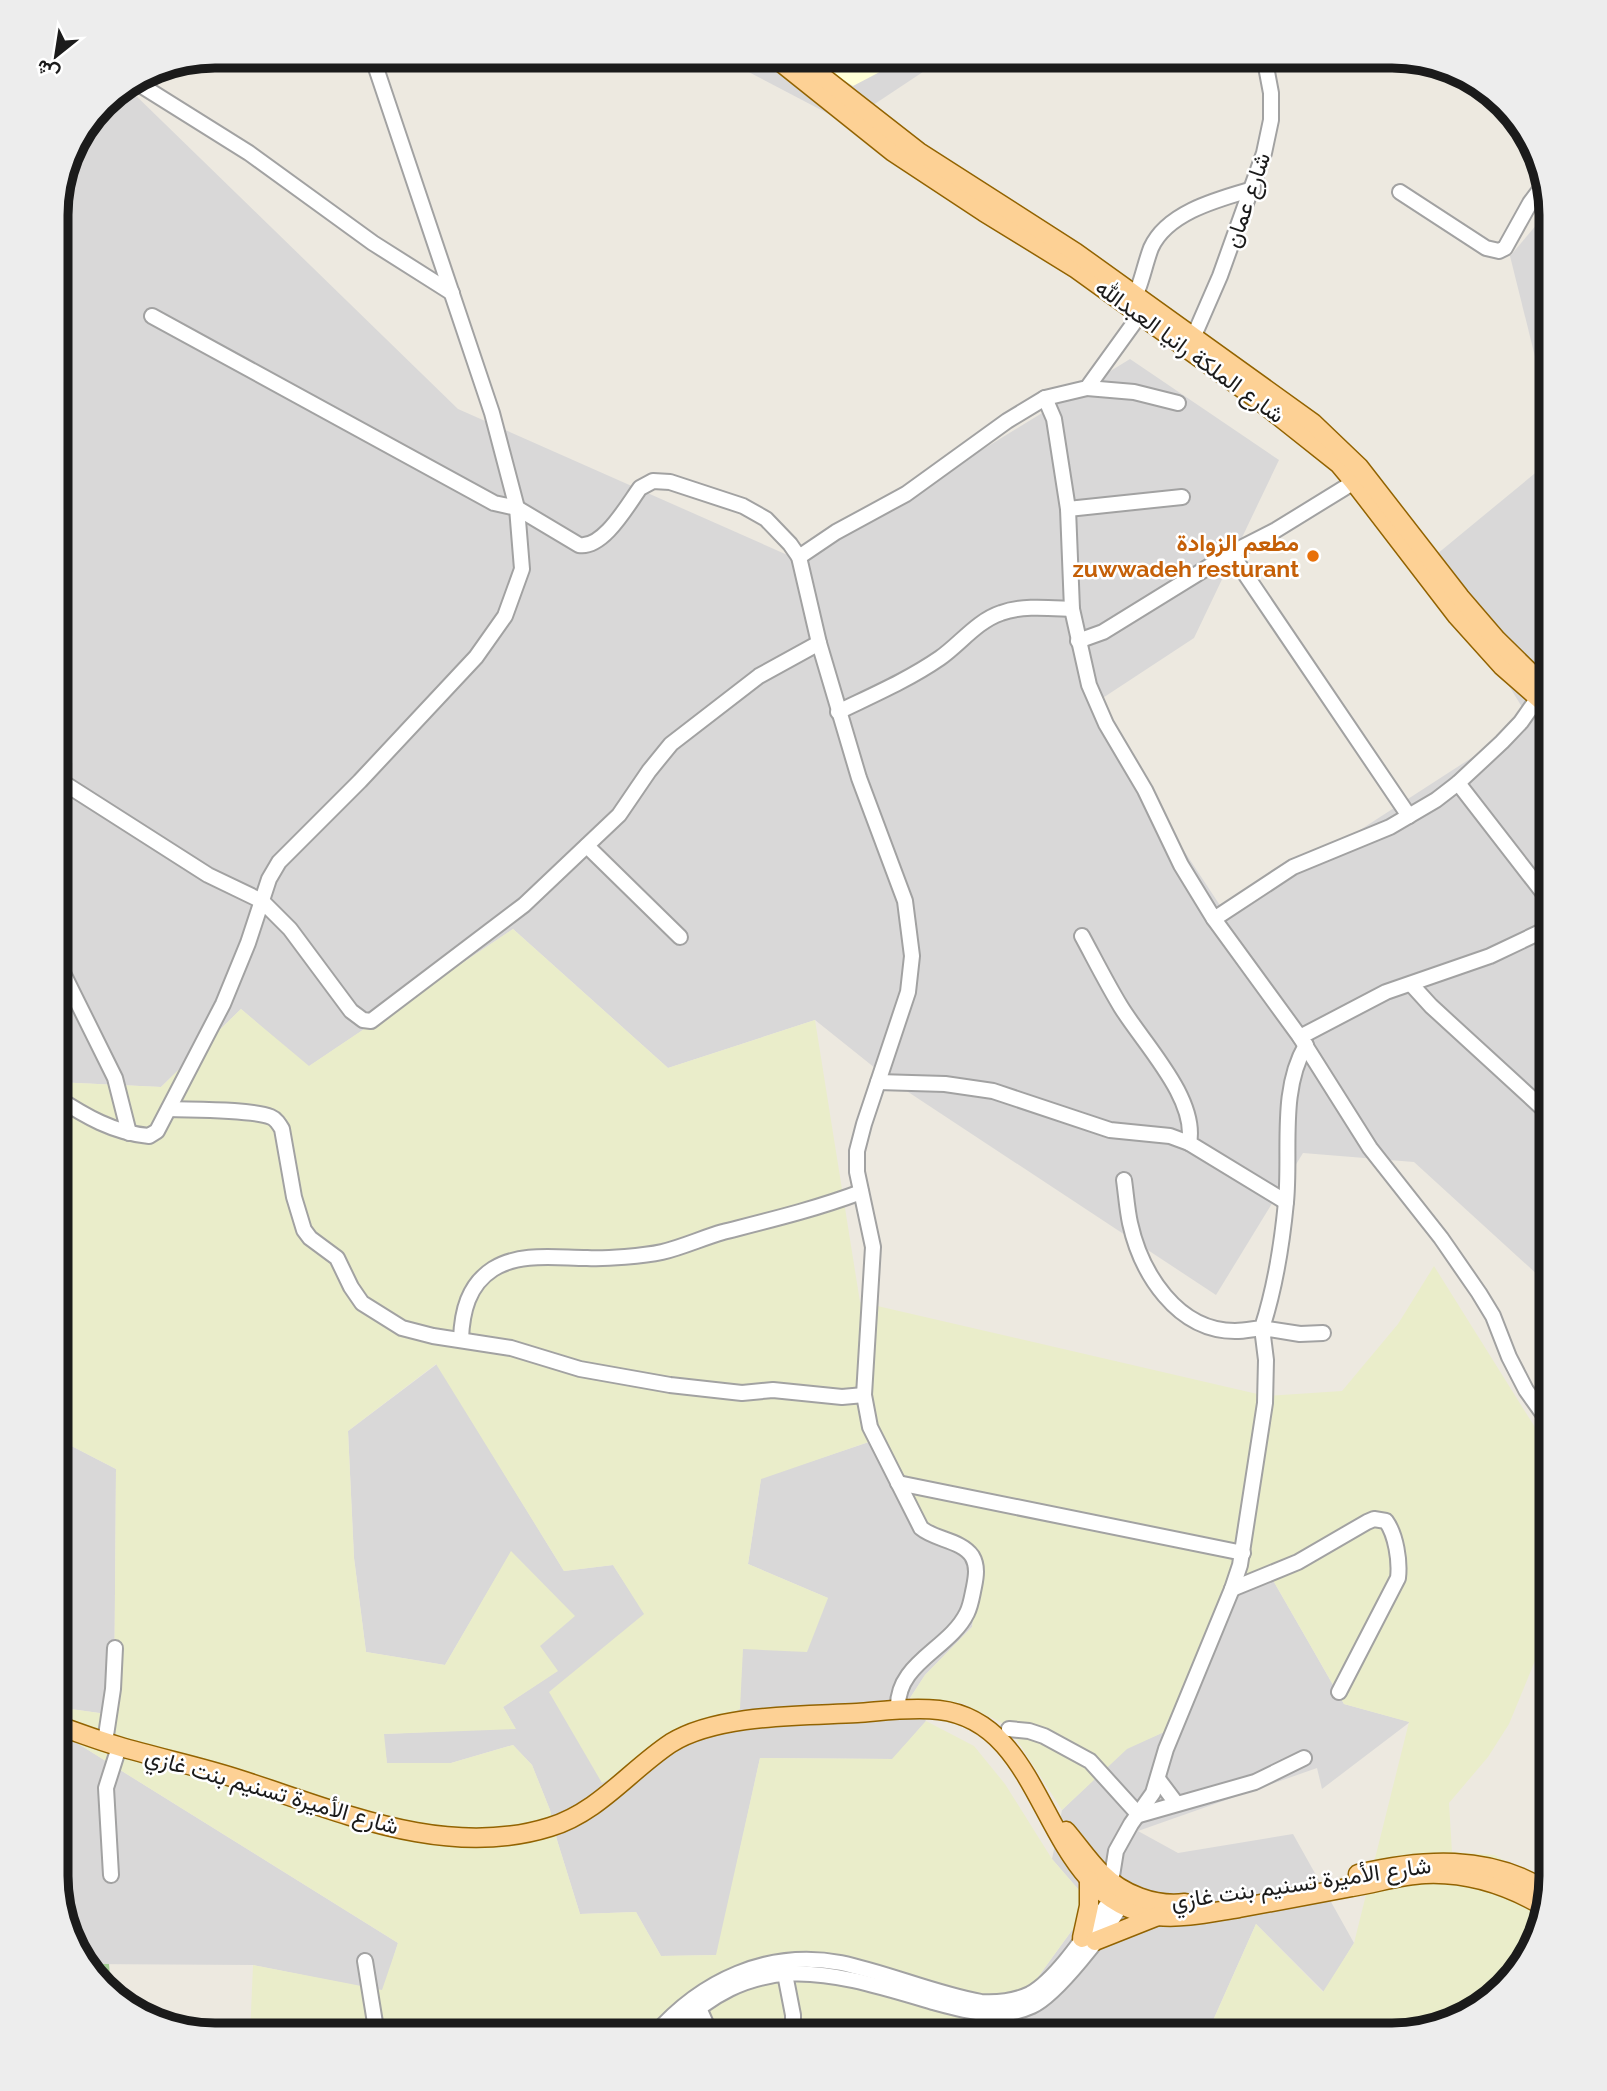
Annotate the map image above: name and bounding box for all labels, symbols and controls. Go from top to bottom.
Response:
north arrow [21,21,91,91]
text: ش [32,55,63,86]
street label: شارع عمان [1218,149,1278,252]
street label: شارع الملكة رانيا العبدالله [1089,273,1290,431]
place label: مطعم الزوادة zuwwadeh resturant [1072,529,1299,582]
marker: مطعم الزوادة zuwwadeh resturant [1305,548,1321,564]
street label: شارع الأميرة تسنيم بنت غازي [141,1741,402,1845]
street label: شارع الأميرة تسنيم بنت غازي [1169,1851,1434,1920]

